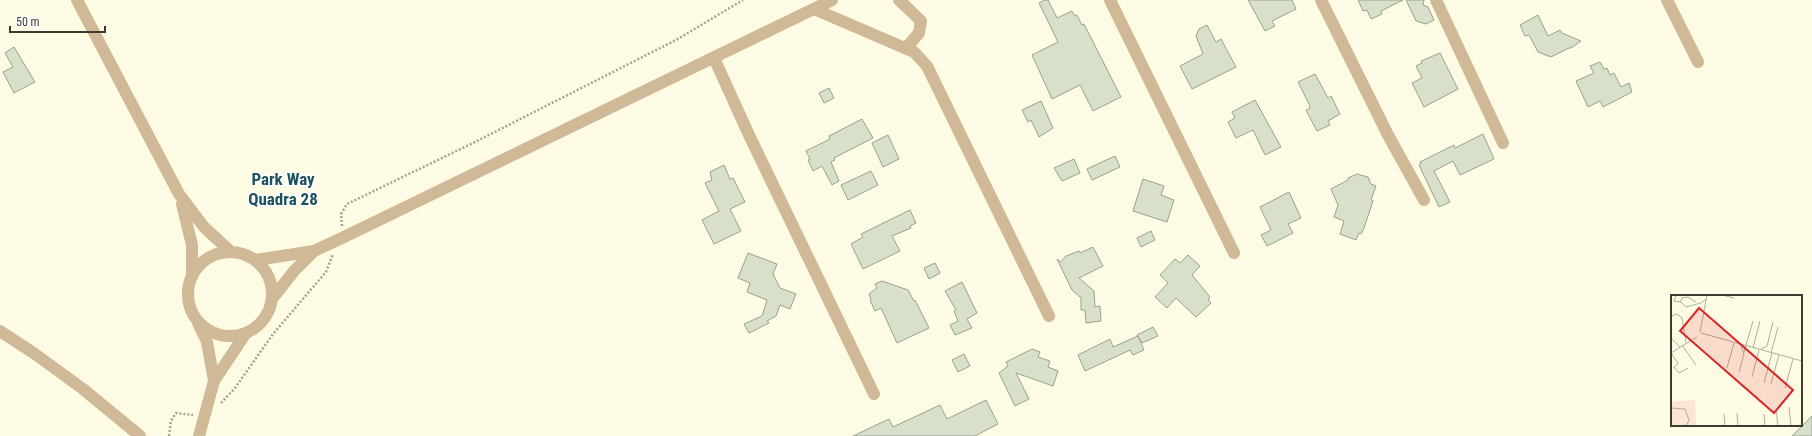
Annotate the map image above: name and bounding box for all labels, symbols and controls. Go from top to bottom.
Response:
scale bar [10,8,105,34]
text: 50 m [16,15,40,29]
district label: Park Way Quadra 28 [248,169,318,209]
inset map [1671,295,1802,426]

